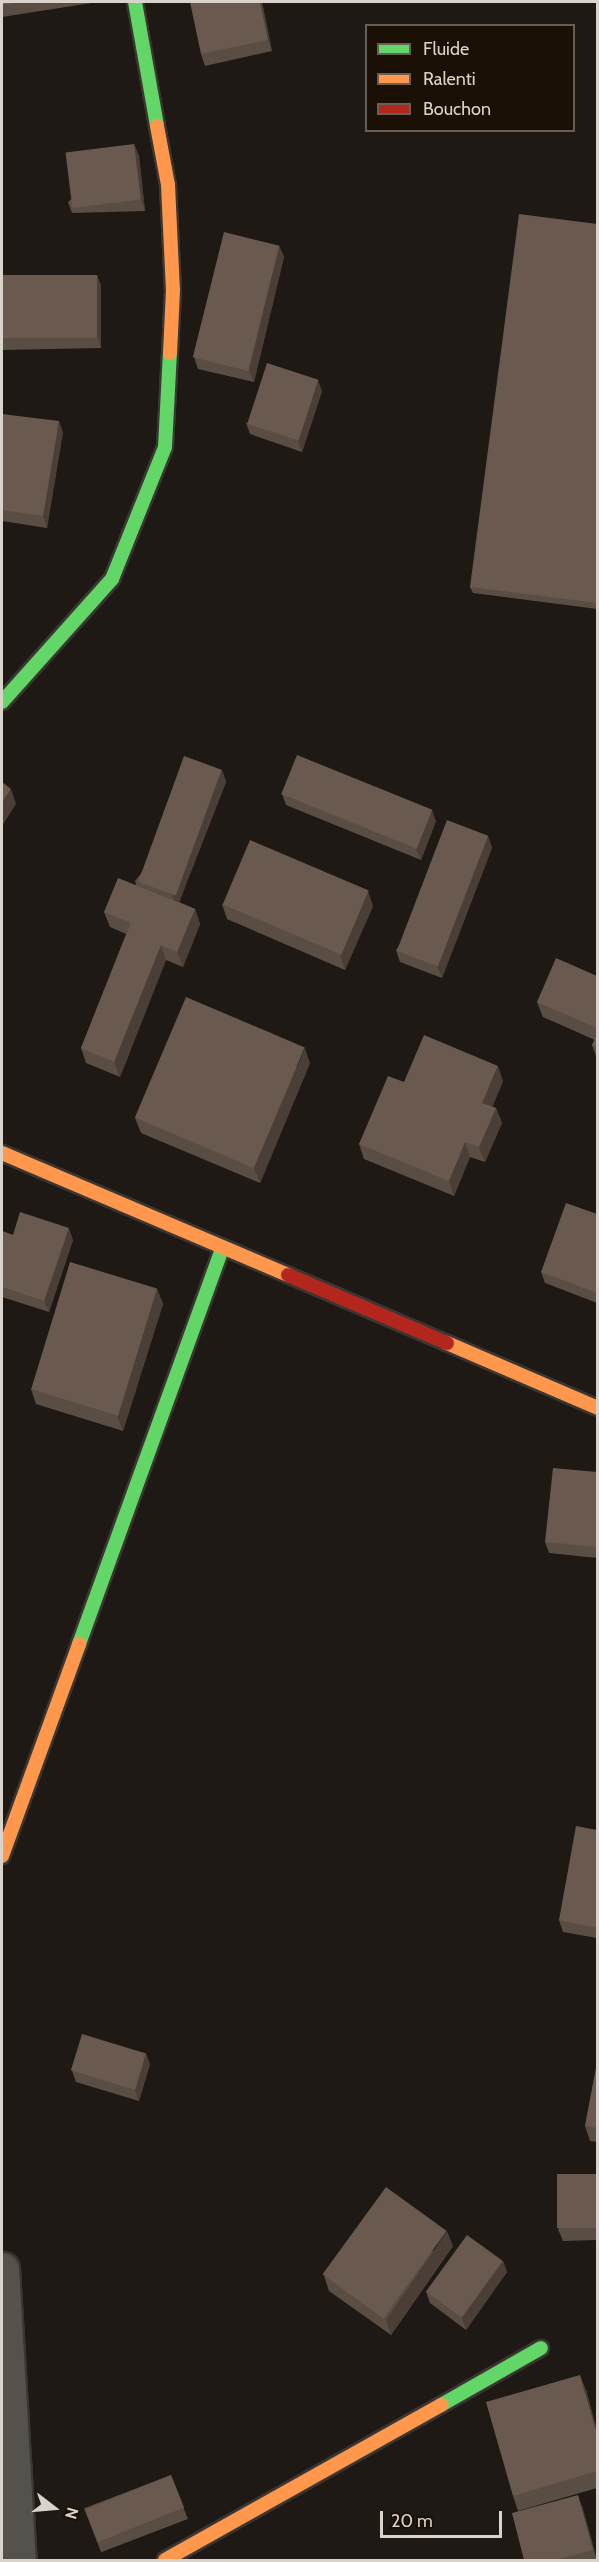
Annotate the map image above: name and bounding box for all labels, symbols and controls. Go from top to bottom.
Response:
legend [365,24,575,132]
text: Fluide [423,38,469,60]
text: Ralenti [423,68,476,90]
text: Bouchon [423,98,491,120]
north arrow [24,2478,84,2538]
scale bar [383,2499,504,2537]
text: N [61,2505,82,2521]
text: 20 m [391,2510,433,2532]

